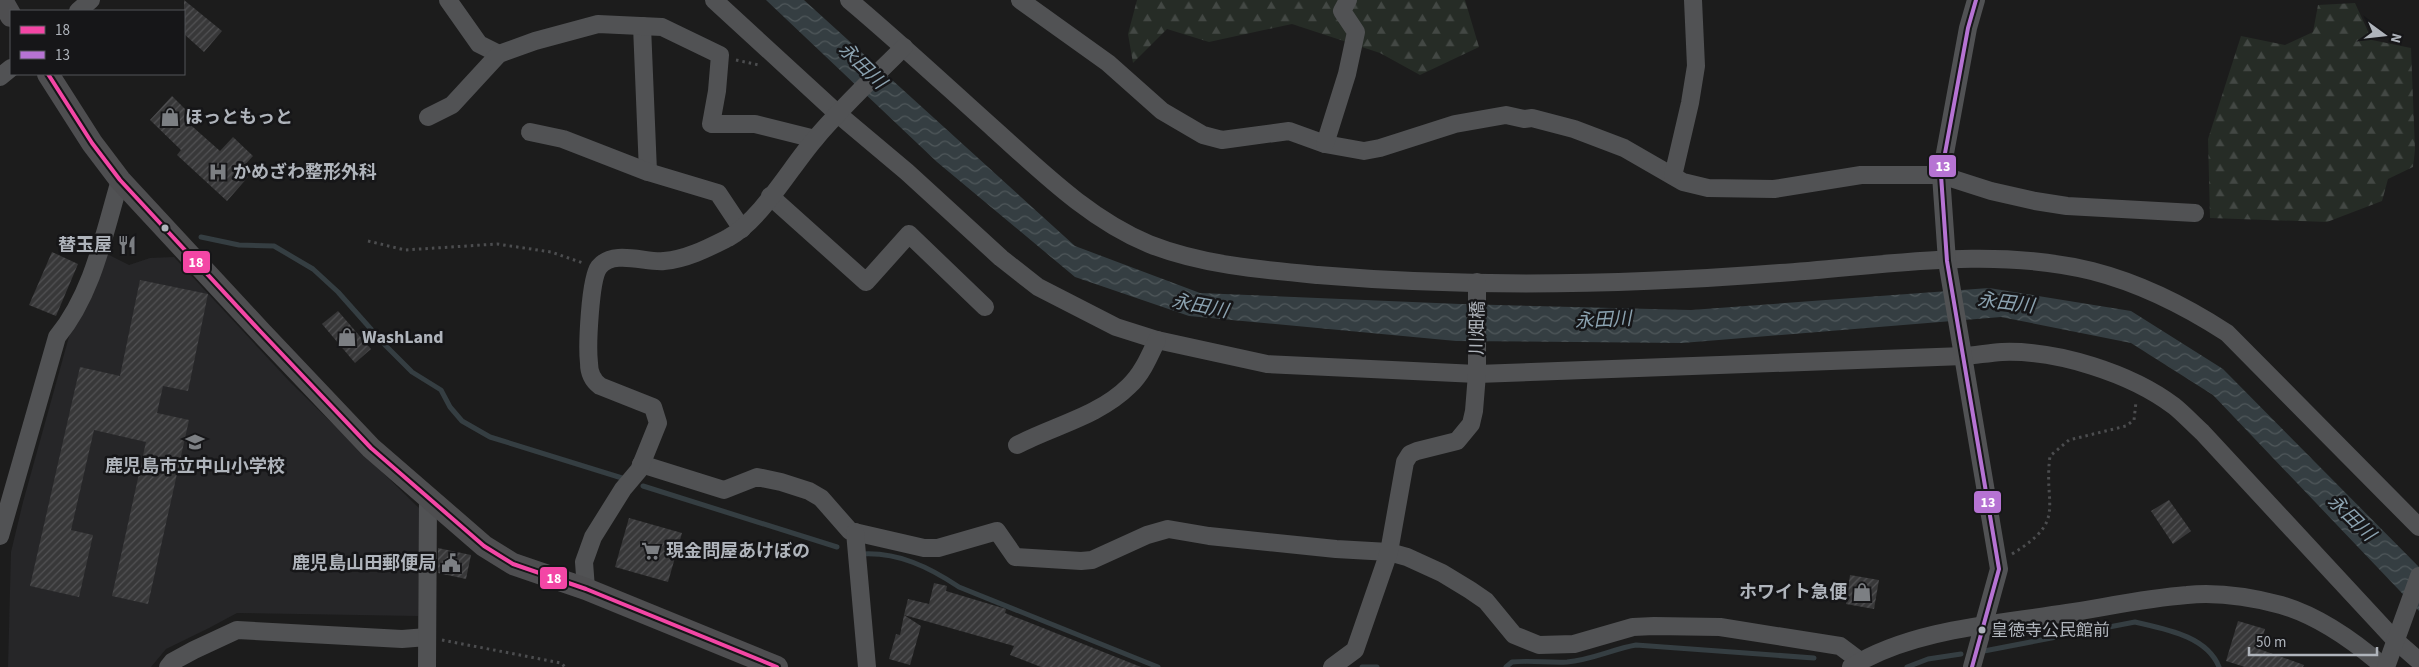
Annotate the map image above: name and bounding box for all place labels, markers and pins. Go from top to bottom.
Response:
place label: ほっともっと [185,105,293,130]
shop icon: ほっともっと [159,106,181,128]
place label: かめざわ整形外科 [233,160,377,185]
hospital icon: かめざわ整形外科 [207,161,229,183]
unlabelled marker [160,223,170,233]
place label: 替玉屋 [58,233,112,258]
restaurant icon: 替玉屋 [116,234,138,256]
place label: WashLand [362,325,444,350]
shop icon: WashLand [336,326,358,348]
school or university icon: 鹿児島市立中山小学校 [184,431,206,453]
place label: 鹿児島市立中山小学校 [105,454,285,479]
place label: 現金問屋あけぼの [666,539,810,564]
supermarket icon: 現金問屋あけぼの [640,540,662,562]
place label: 鹿児島山田郵便局 [292,551,436,576]
public building icon: 鹿児島山田郵便局 [440,552,462,574]
place label: ホワイト急便 [1739,580,1848,605]
shop icon: ホワイト急便 [1851,581,1873,603]
place label: 皇徳寺公民館前 [1991,619,2110,643]
marker: 皇徳寺公民館前 [1977,625,1987,635]

